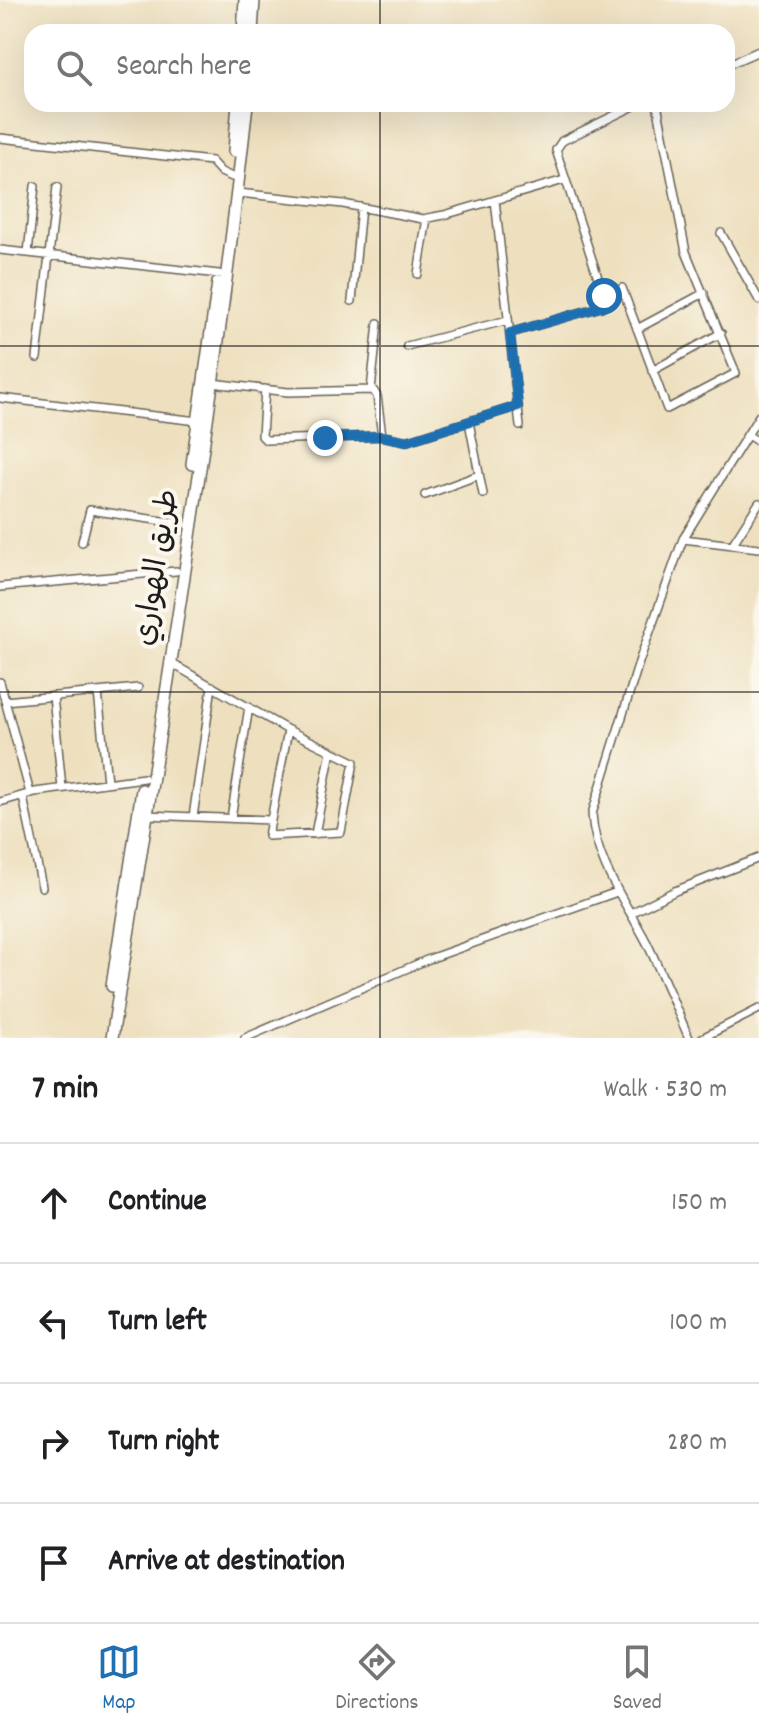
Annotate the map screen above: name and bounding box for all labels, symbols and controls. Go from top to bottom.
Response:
search box [24,24,735,112]
icon: search [52,46,96,90]
text: Search here [116,47,252,90]
route start [586,278,622,314]
route end [307,420,343,456]
street label: طريق الهواري [125,487,193,649]
text: 7 min [32,1066,98,1115]
text: Walk · 530 m [604,1072,727,1109]
icon: ahead [32,1181,76,1225]
text: Continue [108,1182,207,1225]
text: 150 m [671,1185,727,1222]
icon: left [32,1301,76,1345]
text: Turn left [108,1302,207,1345]
text: 100 m [669,1305,727,1342]
icon: right [32,1421,76,1465]
text: Turn right [108,1422,219,1465]
text: 280 m [667,1425,727,1462]
icon: arrive [32,1541,76,1585]
text: Arrive at destination [108,1542,345,1585]
tab: Map [97,1640,141,1719]
tab: Directions [335,1640,419,1719]
tab: Saved [613,1640,662,1719]

